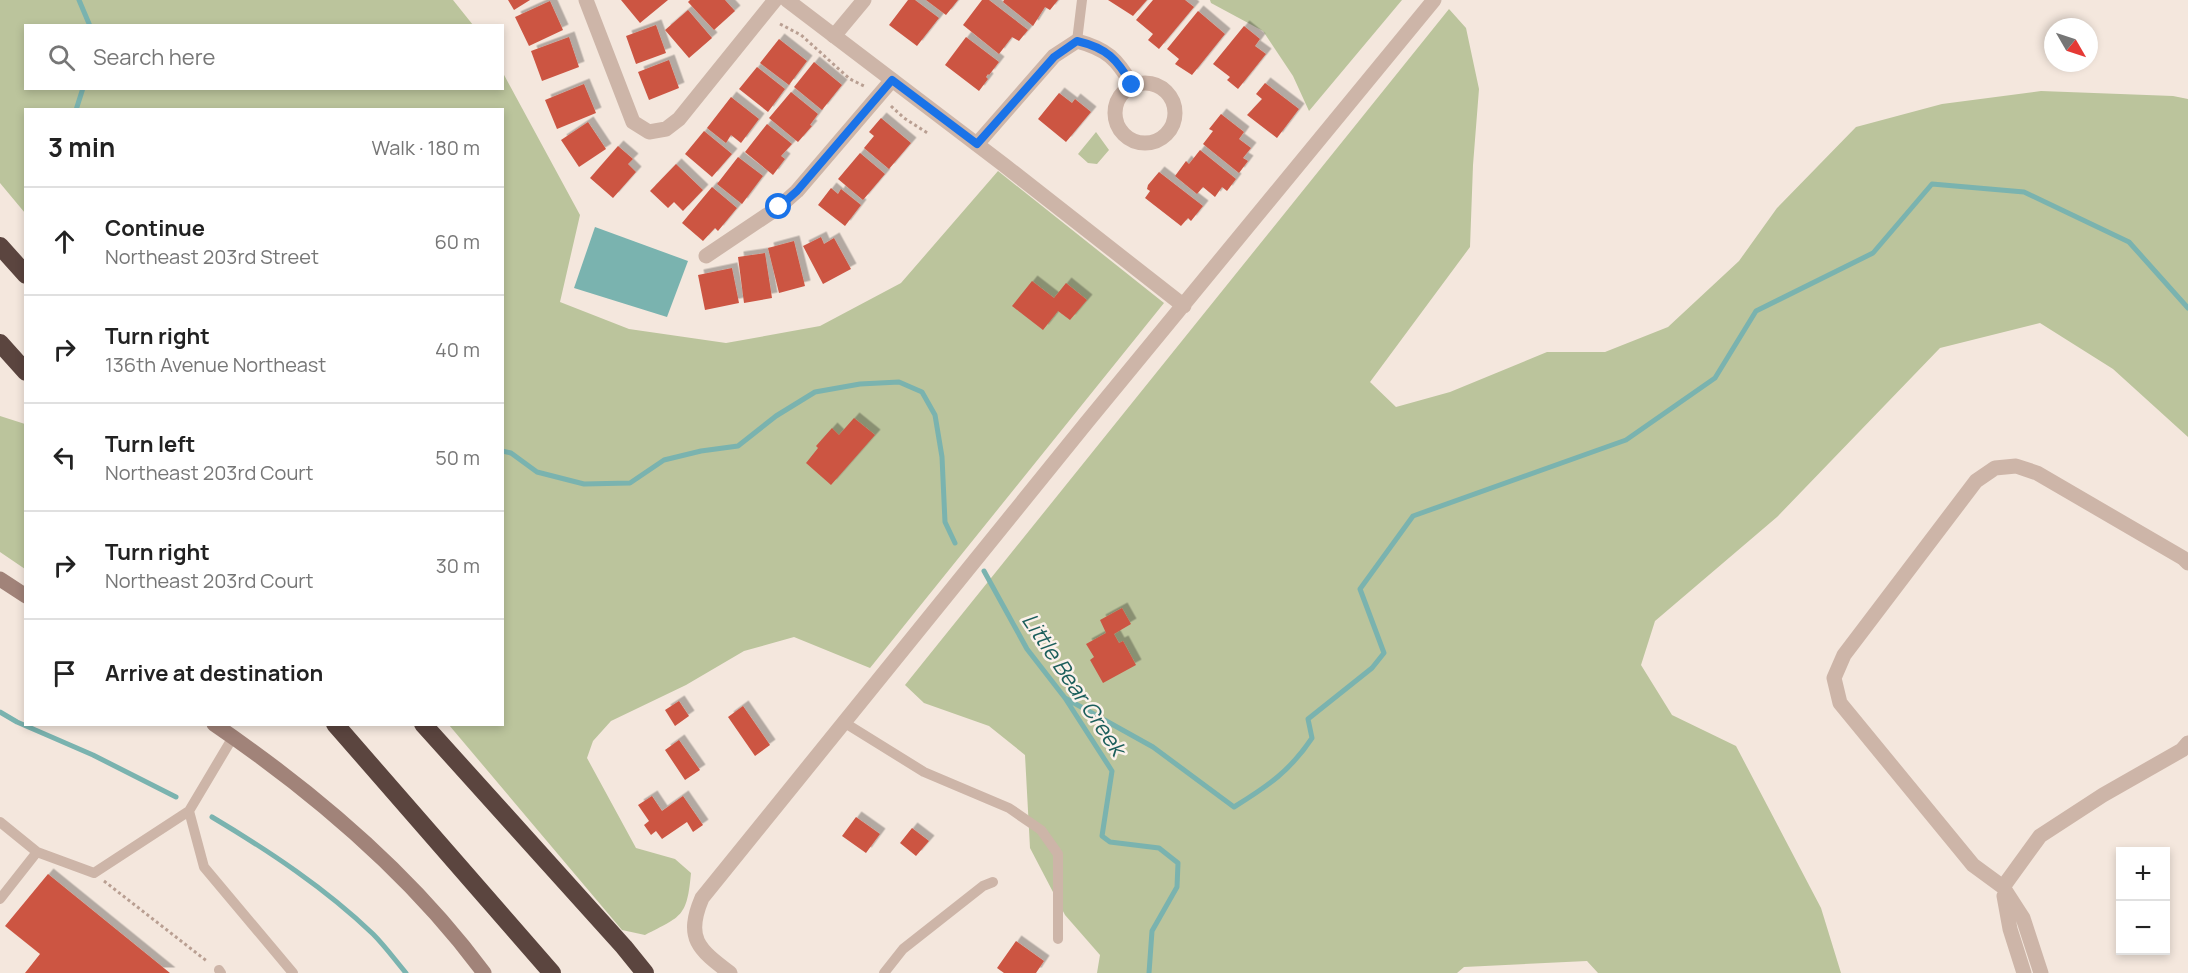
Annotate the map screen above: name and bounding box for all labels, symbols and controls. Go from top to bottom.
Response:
north arrow [2044,18,2098,72]
search box [24,24,504,90]
icon: search [45,41,78,74]
text: Search here [93,42,215,72]
route end [1118,71,1144,97]
text: 3 min [48,129,115,165]
text: Walk · 180 m [371,134,480,161]
route start [765,193,791,219]
text: Continue [105,213,205,243]
icon: ahead [48,225,81,258]
text: 60 m [434,228,480,255]
text: Northeast 203rd Street [105,243,319,270]
text: Turn right [105,321,210,351]
icon: right [48,333,81,366]
text: 40 m [435,336,480,363]
text: 136th Avenue Northeast [105,351,326,378]
text: Turn left [105,429,195,459]
icon: left [48,441,81,474]
text: 50 m [435,444,480,471]
text: Northeast 203rd Court [105,459,314,486]
text: Turn right [105,537,210,567]
icon: right [48,549,81,582]
text: 30 m [436,552,480,579]
text: Northeast 203rd Court [105,567,314,594]
water label: Little Bear Creek [1015,607,1135,764]
icon: arrive [48,657,81,690]
text: Arrive at destination [105,658,323,688]
map controls [2116,847,2170,955]
button: + [2116,847,2170,901]
button: − [2116,901,2170,955]

